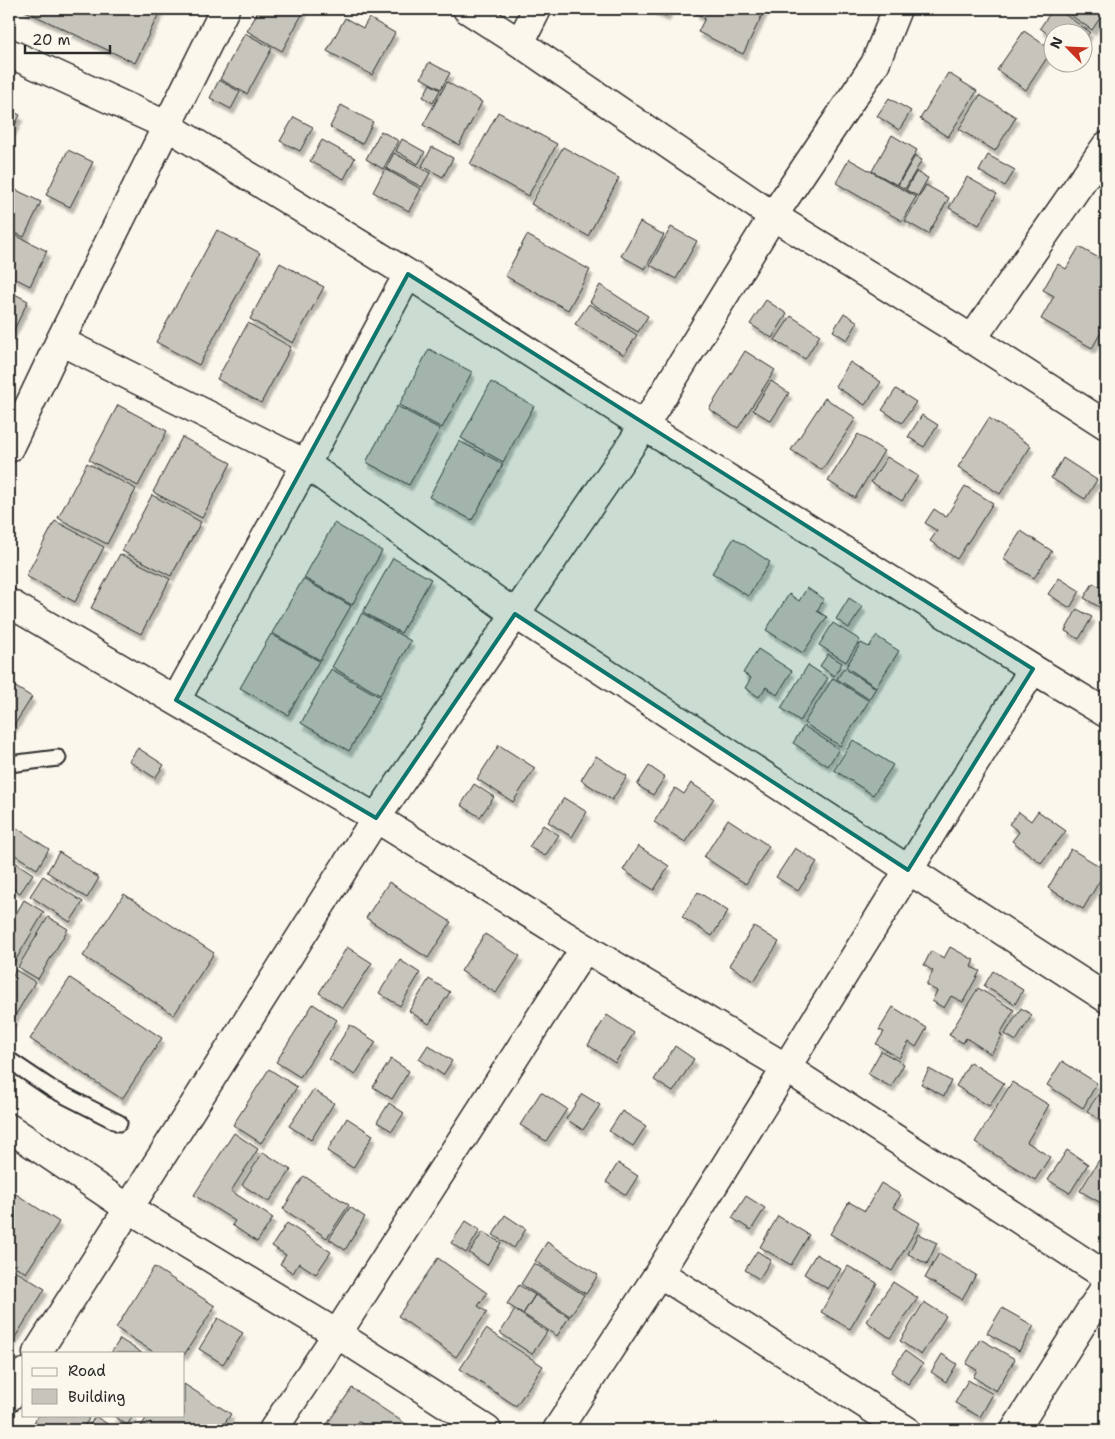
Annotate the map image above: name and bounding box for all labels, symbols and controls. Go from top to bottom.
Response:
scale bar [25,22,110,54]
north arrow [1042,22,1092,72]
text: 20 m [32,30,71,50]
text: N [1046,34,1067,51]
legend [22,1352,185,1416]
text: Road [68,1361,106,1381]
text: Building [68,1387,125,1407]

